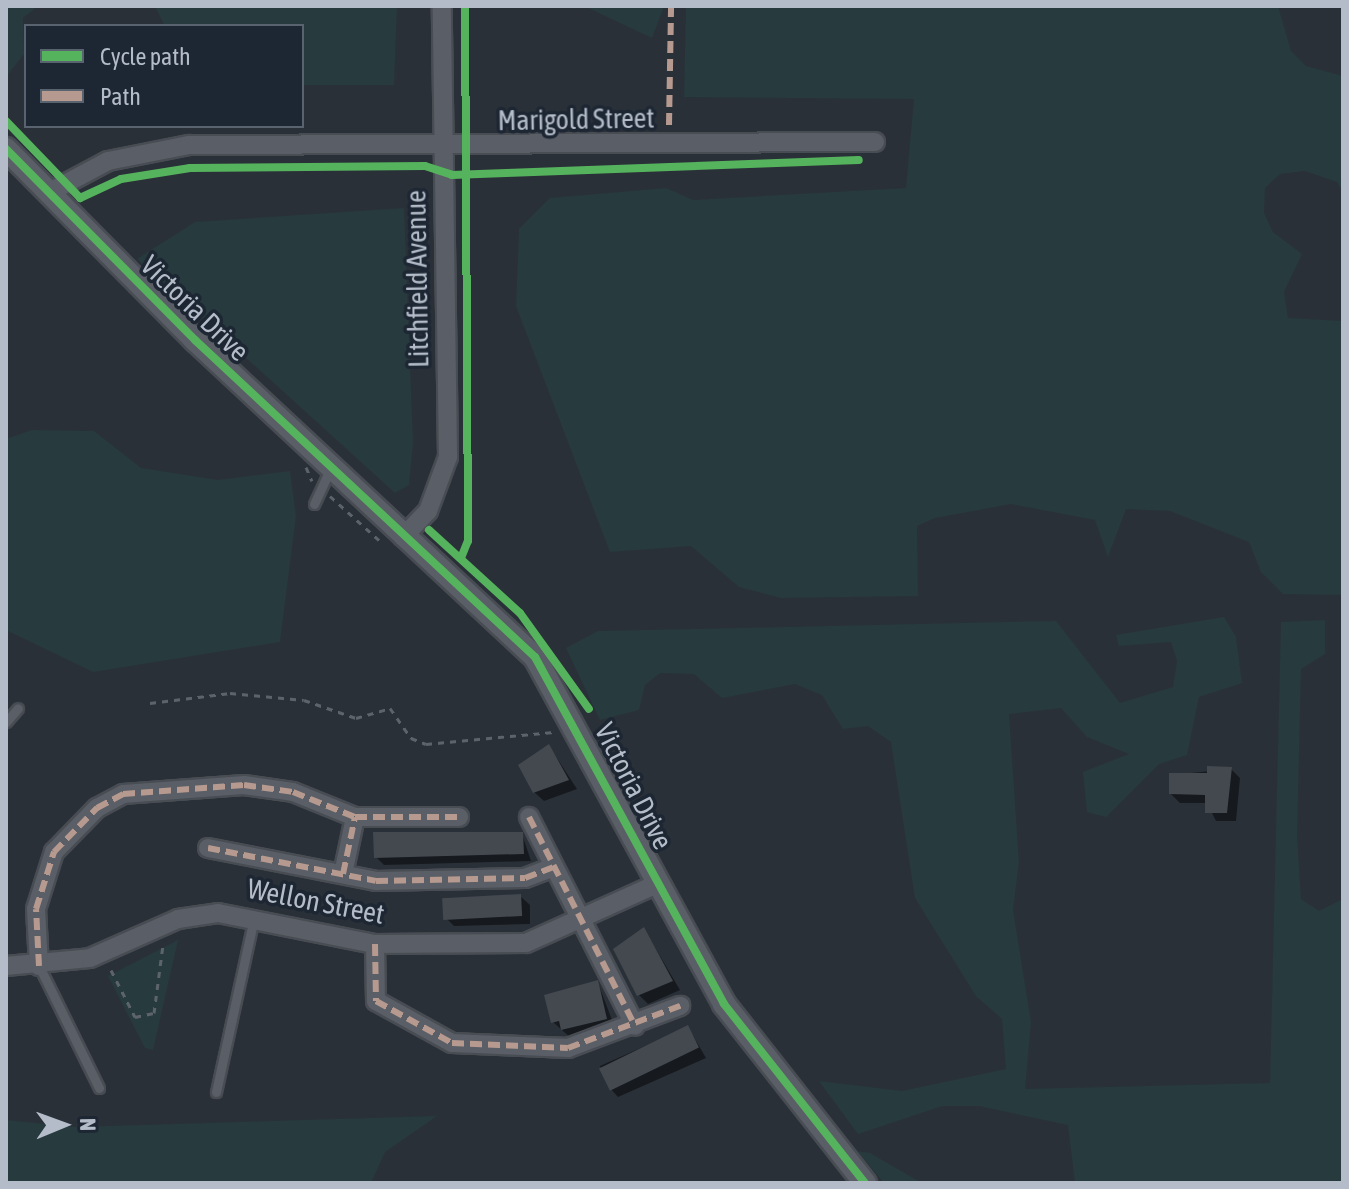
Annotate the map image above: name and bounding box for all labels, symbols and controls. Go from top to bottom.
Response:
legend [24,24,304,128]
text: Cycle path [100,43,191,70]
text: Path [100,83,141,110]
street label: Marigold Street [497,101,655,137]
street label: Litchfield Avenue [399,190,435,368]
street label: Victoria Drive [134,248,256,368]
street label: Victoria Drive [588,717,680,855]
street label: Wellon Street [245,871,387,931]
north arrow [24,1085,104,1165]
text: N [75,1118,101,1131]

